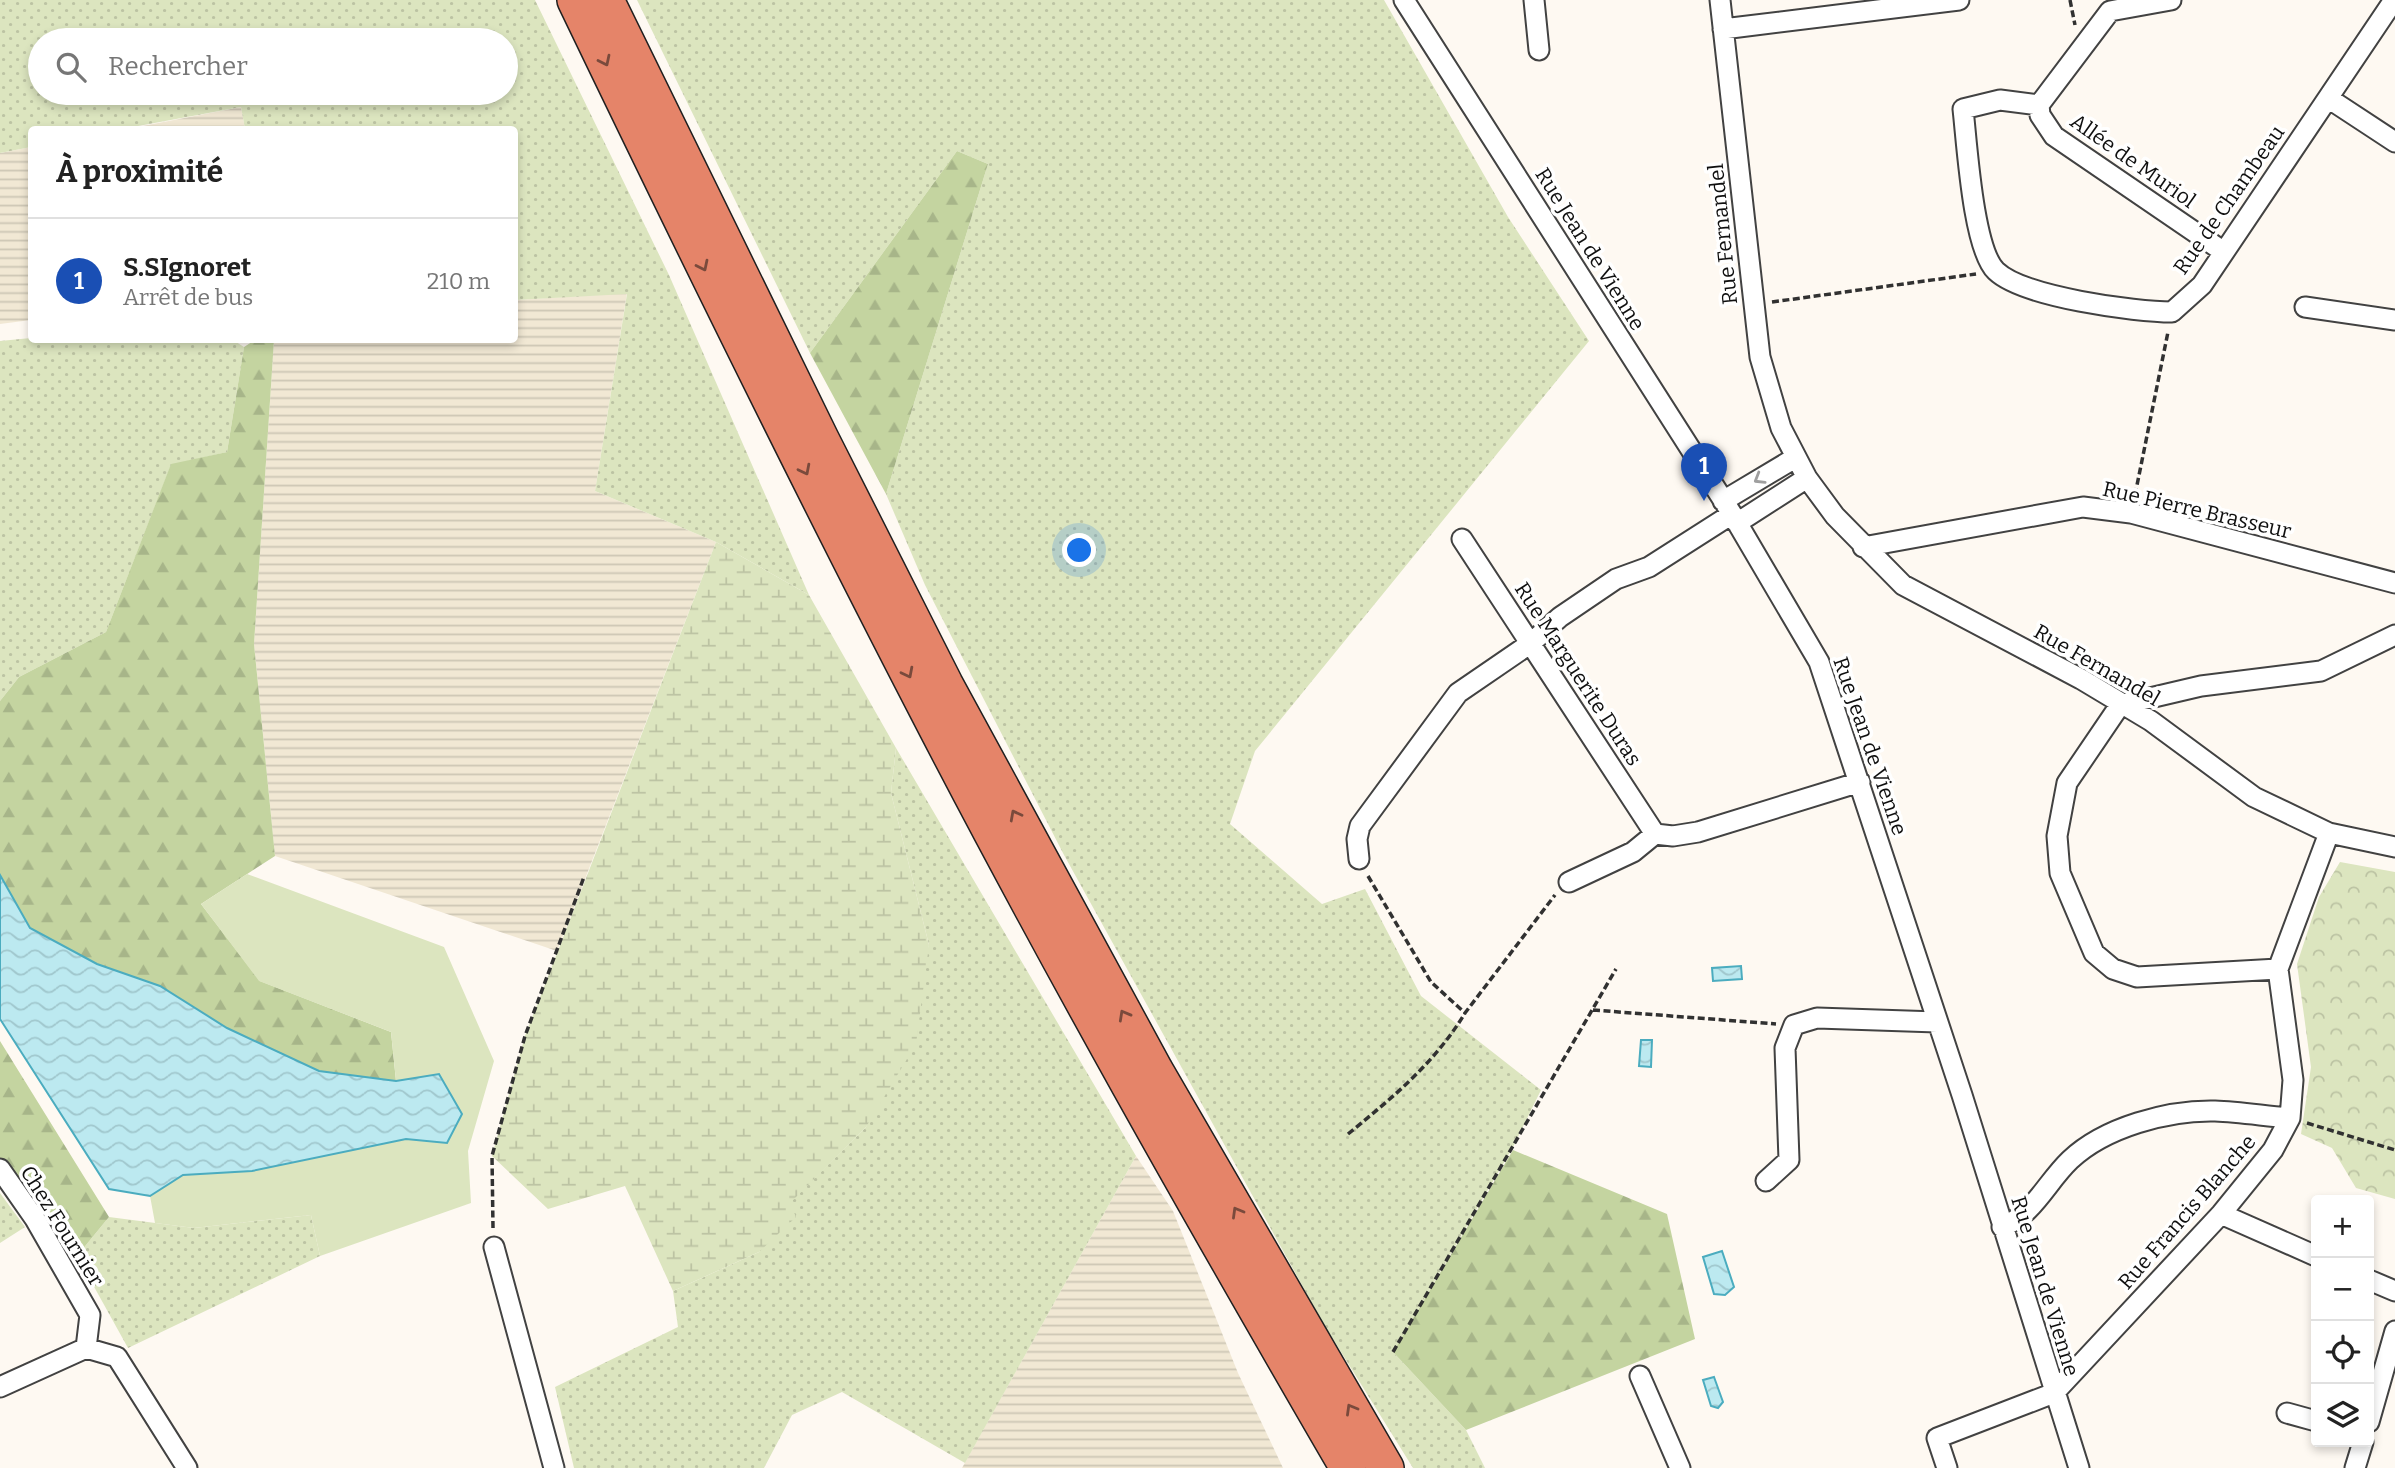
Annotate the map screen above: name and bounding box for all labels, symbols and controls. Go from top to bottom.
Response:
search box [28,28,518,105]
icon: search [52,48,90,86]
text: Rechercher [108,51,248,82]
one-way arrow [596,54,610,67]
street label: Allée de Muriol [2065,108,2201,214]
street label: Rue de Chambeau [2168,120,2290,280]
text: À proximité [56,154,223,190]
street label: Rue Fernandel [1703,162,1743,306]
street label: Rue Jean de Vienne [1529,163,1651,335]
text: S.SIgnoret [123,252,251,283]
one-way arrow [695,259,709,271]
text: 1 [74,267,84,295]
text: 210 m [427,267,490,295]
text: Arrêt de bus [123,283,253,311]
pin: 1 [1681,443,1727,501]
one-way arrow [797,463,811,475]
one-way arrow [1754,471,1767,484]
street label: Rue Pierre Brasseur [2100,476,2294,544]
your location [1062,533,1096,567]
street label: Rue Marguerite Duras [1509,577,1647,771]
street label: Rue Fernandel [2029,618,2165,712]
street label: Rue Jean de Vienne [1827,653,1913,839]
one-way arrow [900,666,914,678]
one-way arrow [1010,810,1023,823]
one-way arrow [1119,1010,1133,1022]
street label: Rue Francis Blanche [2113,1129,2261,1295]
street label: Chez Fournier [15,1161,109,1291]
street label: Rue Jean de Vienne [2005,1193,2085,1379]
map controls [2311,1195,2374,1447]
button: + [2311,1195,2374,1258]
one-way arrow [1233,1207,1246,1220]
button: − [2311,1258,2374,1321]
button: locate [2311,1321,2374,1384]
button: layers [2311,1384,2374,1447]
one-way arrow [1347,1404,1360,1417]

